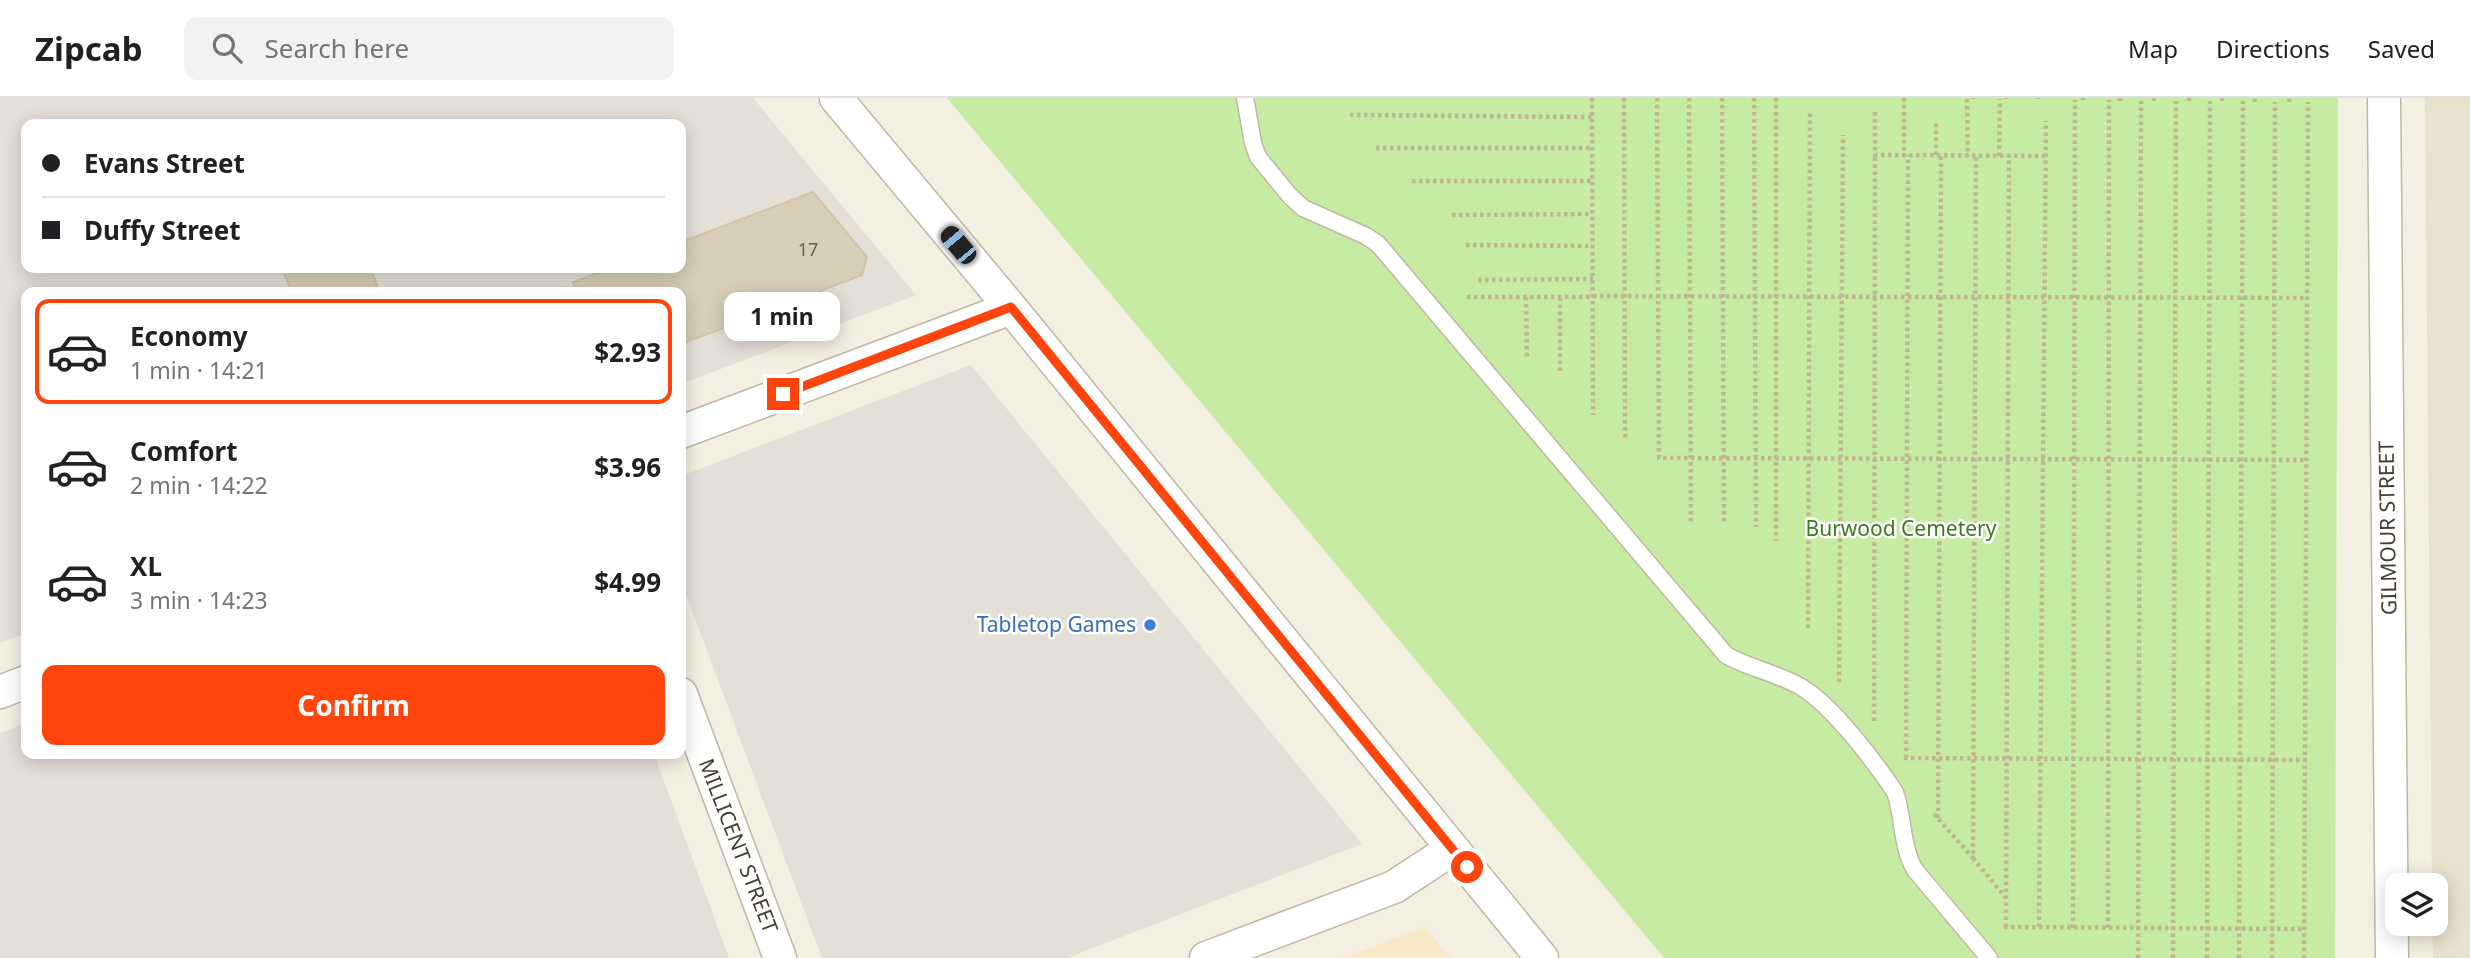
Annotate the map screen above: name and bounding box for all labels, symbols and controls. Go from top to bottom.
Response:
search box [184,17,674,80]
text: Zipcab [35,26,142,71]
icon: search [208,29,246,67]
text: Search here [264,30,409,66]
text: Map [2128,32,2178,65]
text: Directions [2216,32,2330,65]
text: Saved [2368,32,2435,65]
text: Evans Street [84,145,245,181]
text: Duffy Street [84,212,241,248]
car [937,222,980,268]
house number: 17 [798,237,818,261]
callout: 1 min [725,292,841,342]
text: 1 min [750,300,814,332]
text: Economy [130,318,248,354]
icon: car [46,320,109,383]
text: $2.93 [594,334,661,370]
text: 1 min · 14:21 [130,354,268,386]
route end [767,378,799,410]
text: Comfort [130,433,238,469]
icon: car [46,435,109,498]
street label: GILMOUR STREET [2371,440,2403,615]
text: $3.96 [594,449,661,485]
text: 2 min · 14:22 [130,469,268,501]
park label: Burwood Cemetery [1806,514,1997,542]
text: XL [130,548,162,584]
icon: car [46,550,109,613]
text: $4.99 [594,564,661,600]
text: 3 min · 14:23 [130,584,268,616]
place label: Tabletop Games [977,610,1136,638]
marker: Tabletop Games [1142,617,1158,633]
button: Confirm [42,665,665,745]
street label: MILLICENT STREET [693,754,785,937]
route start [1451,851,1483,883]
map controls [2385,873,2448,936]
button: layers [2385,873,2448,936]

